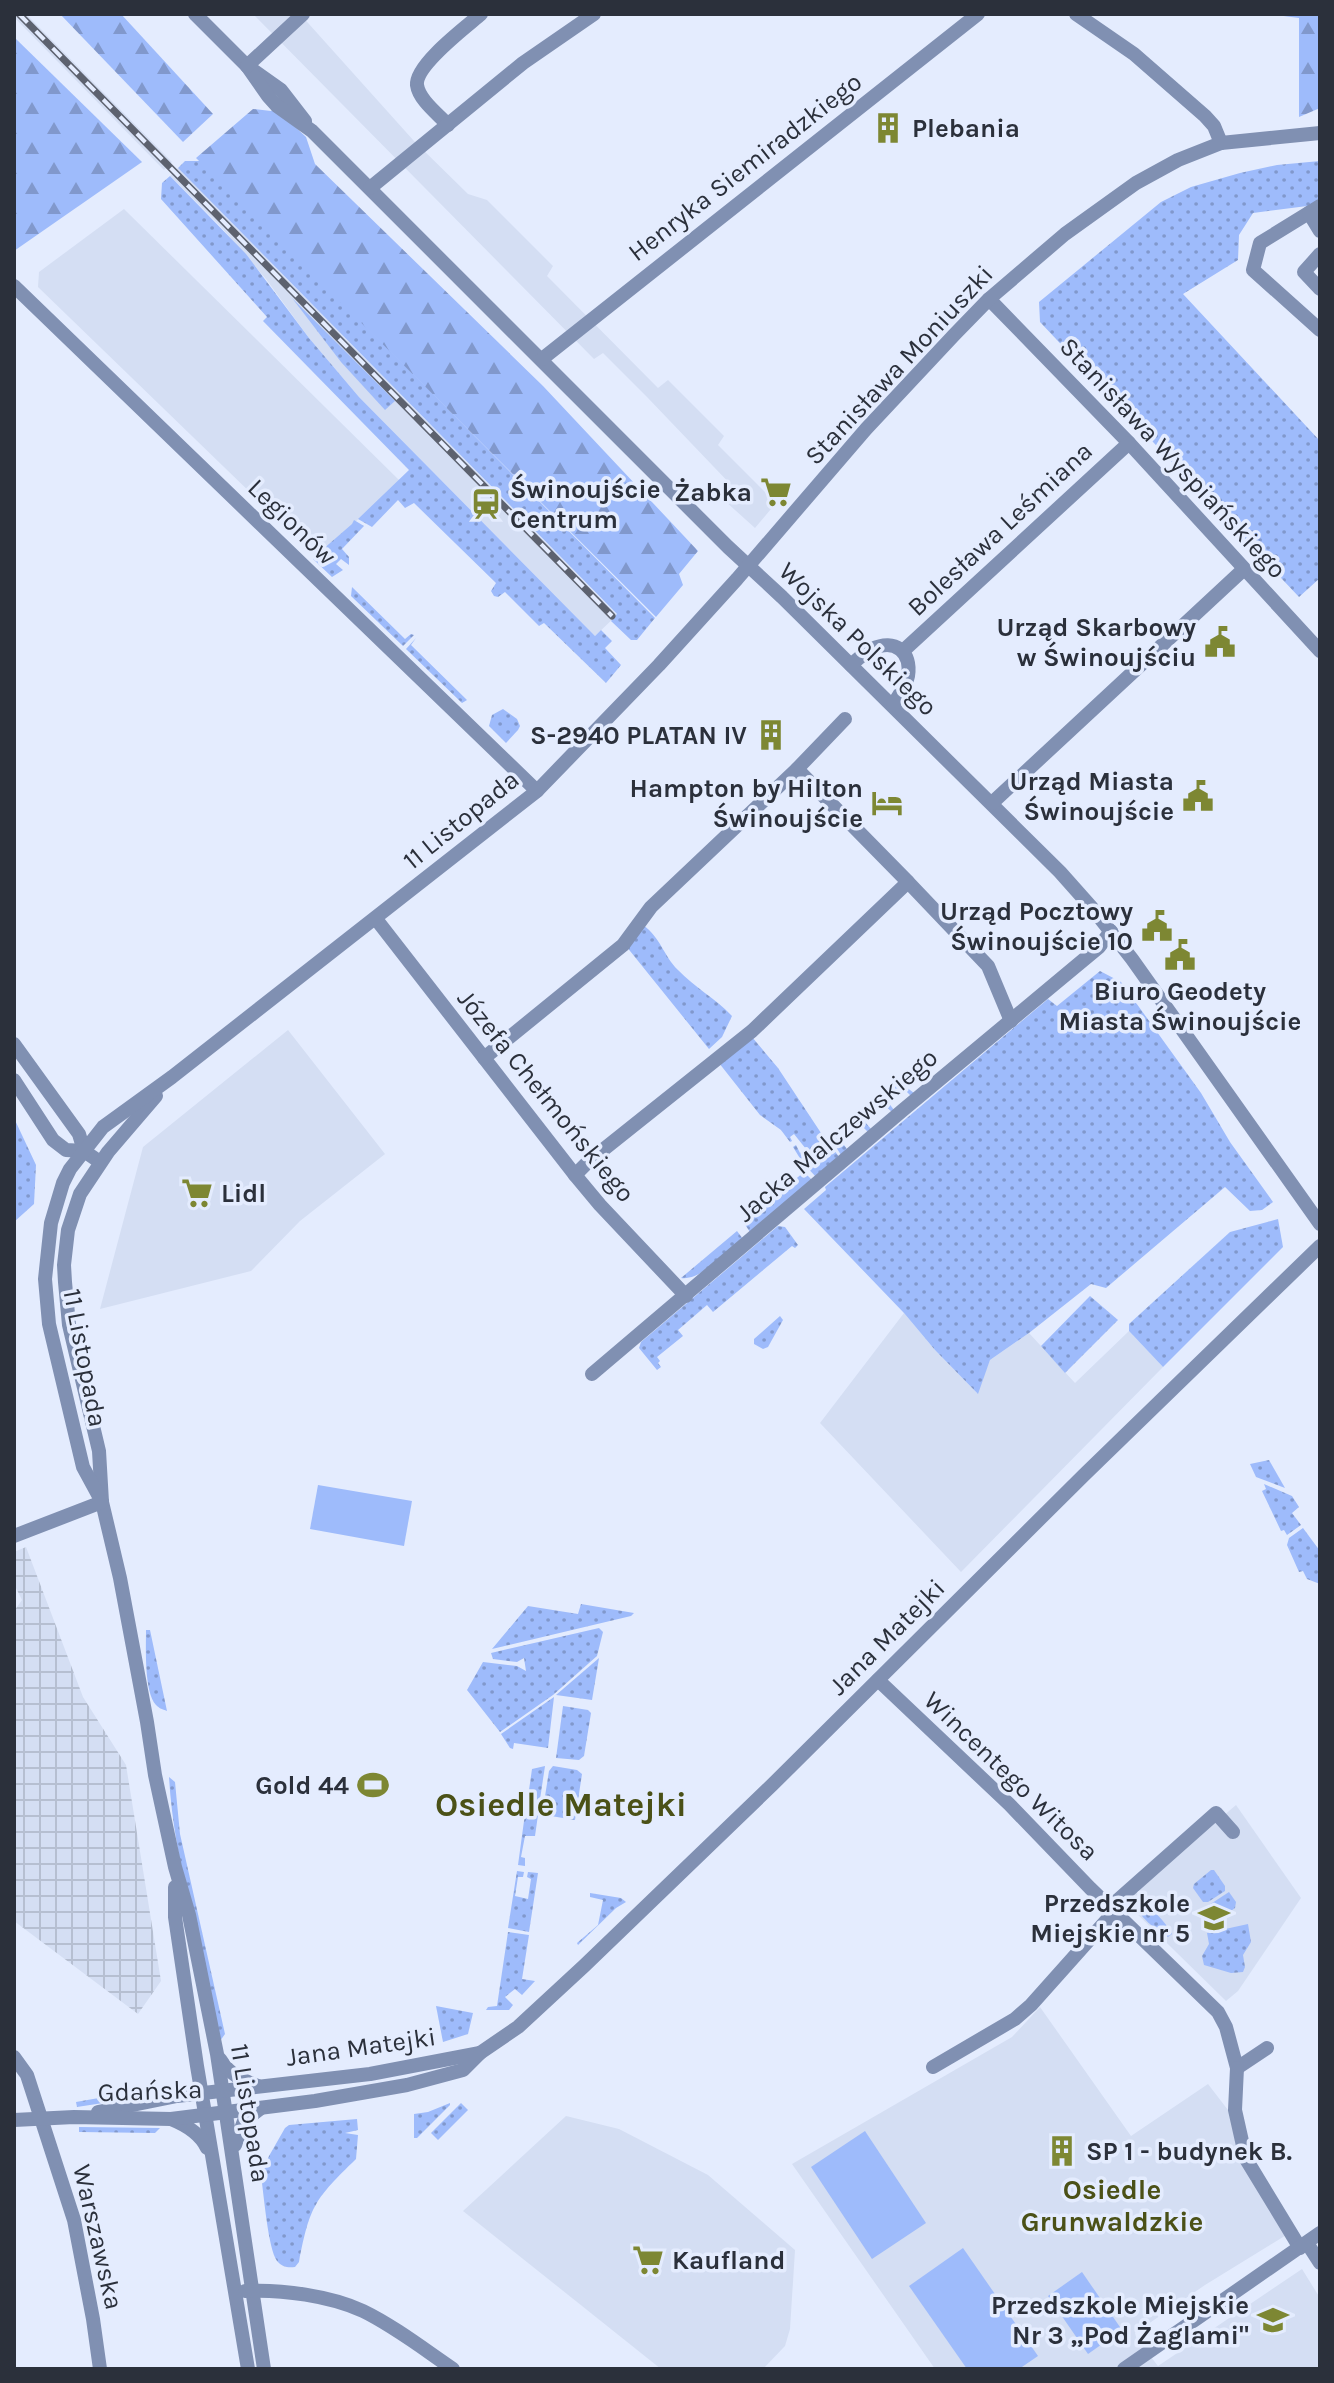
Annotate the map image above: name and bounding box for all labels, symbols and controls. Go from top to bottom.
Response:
street label: Henryka Siemiradzkiego [622,66,868,268]
building icon: Plebania [871,111,905,145]
place label: Plebania [912,113,1020,144]
street label: Stanisława Moniuszki [798,259,1000,471]
street label: Stanisława Wyspiańskiego [1053,331,1293,585]
street label: Bolesława Leśmiana [901,435,1099,623]
street label: Legionów [241,472,343,572]
place label: Świnoujście Centrum [510,473,661,535]
supermarket icon: Żabka [759,475,793,509]
place label: Żabka [674,477,752,508]
station icon: Świnoujście Centrum [469,487,503,521]
street label: Wojska Polskiego [773,556,943,722]
place label: Urząd Skarbowy w Świnoujściu [996,612,1196,673]
public building icon: Urząd Skarbowy w Świnoujściu [1203,625,1237,659]
building icon: S-2940 PLATAN IV [754,718,788,752]
place label: S-2940 PLATAN IV [530,720,747,751]
street label: 11 Listopada [397,764,525,876]
place label: Urząd Miasta Świnoujście [1010,766,1174,827]
place label: Hampton by Hilton Świnoujście [630,773,863,834]
public building icon: Urząd Miasta Świnoujście [1181,779,1215,813]
hotel icon: Hampton by Hilton Świnoujście [870,786,904,820]
place label: Urząd Pocztowy Świnoujście 10 [940,896,1133,957]
public building icon: Urząd Pocztowy Świnoujście 10 [1140,909,1174,943]
public building icon: Biuro Geodety Miasta Świnoujście [1163,938,1197,972]
place label: Biuro Geodety Miasta Świnoujście [1059,976,1301,1037]
street label: Józefa Chełmońskiego [451,983,641,1209]
street label: Jacka Malczewskiego [730,1042,944,1228]
supermarket icon: Lidl [180,1176,214,1210]
place label: Lidl [221,1178,266,1209]
street label: 11 Listopada [56,1286,114,1430]
street label: Jana Matejki [823,1573,951,1701]
street label: Wincentego Witosa [917,1685,1105,1867]
sports icon: Gold 44 [356,1768,390,1802]
place label: Gold 44 [255,1770,350,1801]
district label: Osiedle Matejki [435,1785,687,1825]
place label: Przedszkole Miejskie nr 5 [1030,1888,1190,1949]
school or university icon: Przedszkole Miejskie nr 5 [1197,1901,1231,1935]
street label: Jana Matejki [284,2021,438,2073]
street label: 11 Listopada [224,2041,276,2185]
street label: Gdańska [97,2074,203,2108]
building icon: SP 1 - budynek B. [1045,2134,1079,2168]
place label: SP 1 - budynek B. [1086,2136,1292,2167]
street label: Warszawska [66,2161,130,2313]
district label: Osiedle Grunwaldzkie [1021,2173,1203,2238]
supermarket icon: Kaufland [631,2243,665,2277]
place label: Kaufland [672,2245,785,2276]
place label: Przedszkole Miejskie Nr 3 „Pod Żaglami" [991,2290,1249,2351]
school or university icon: Przedszkole Miejskie Nr 3 „Pod Żaglami" [1256,2303,1290,2337]

